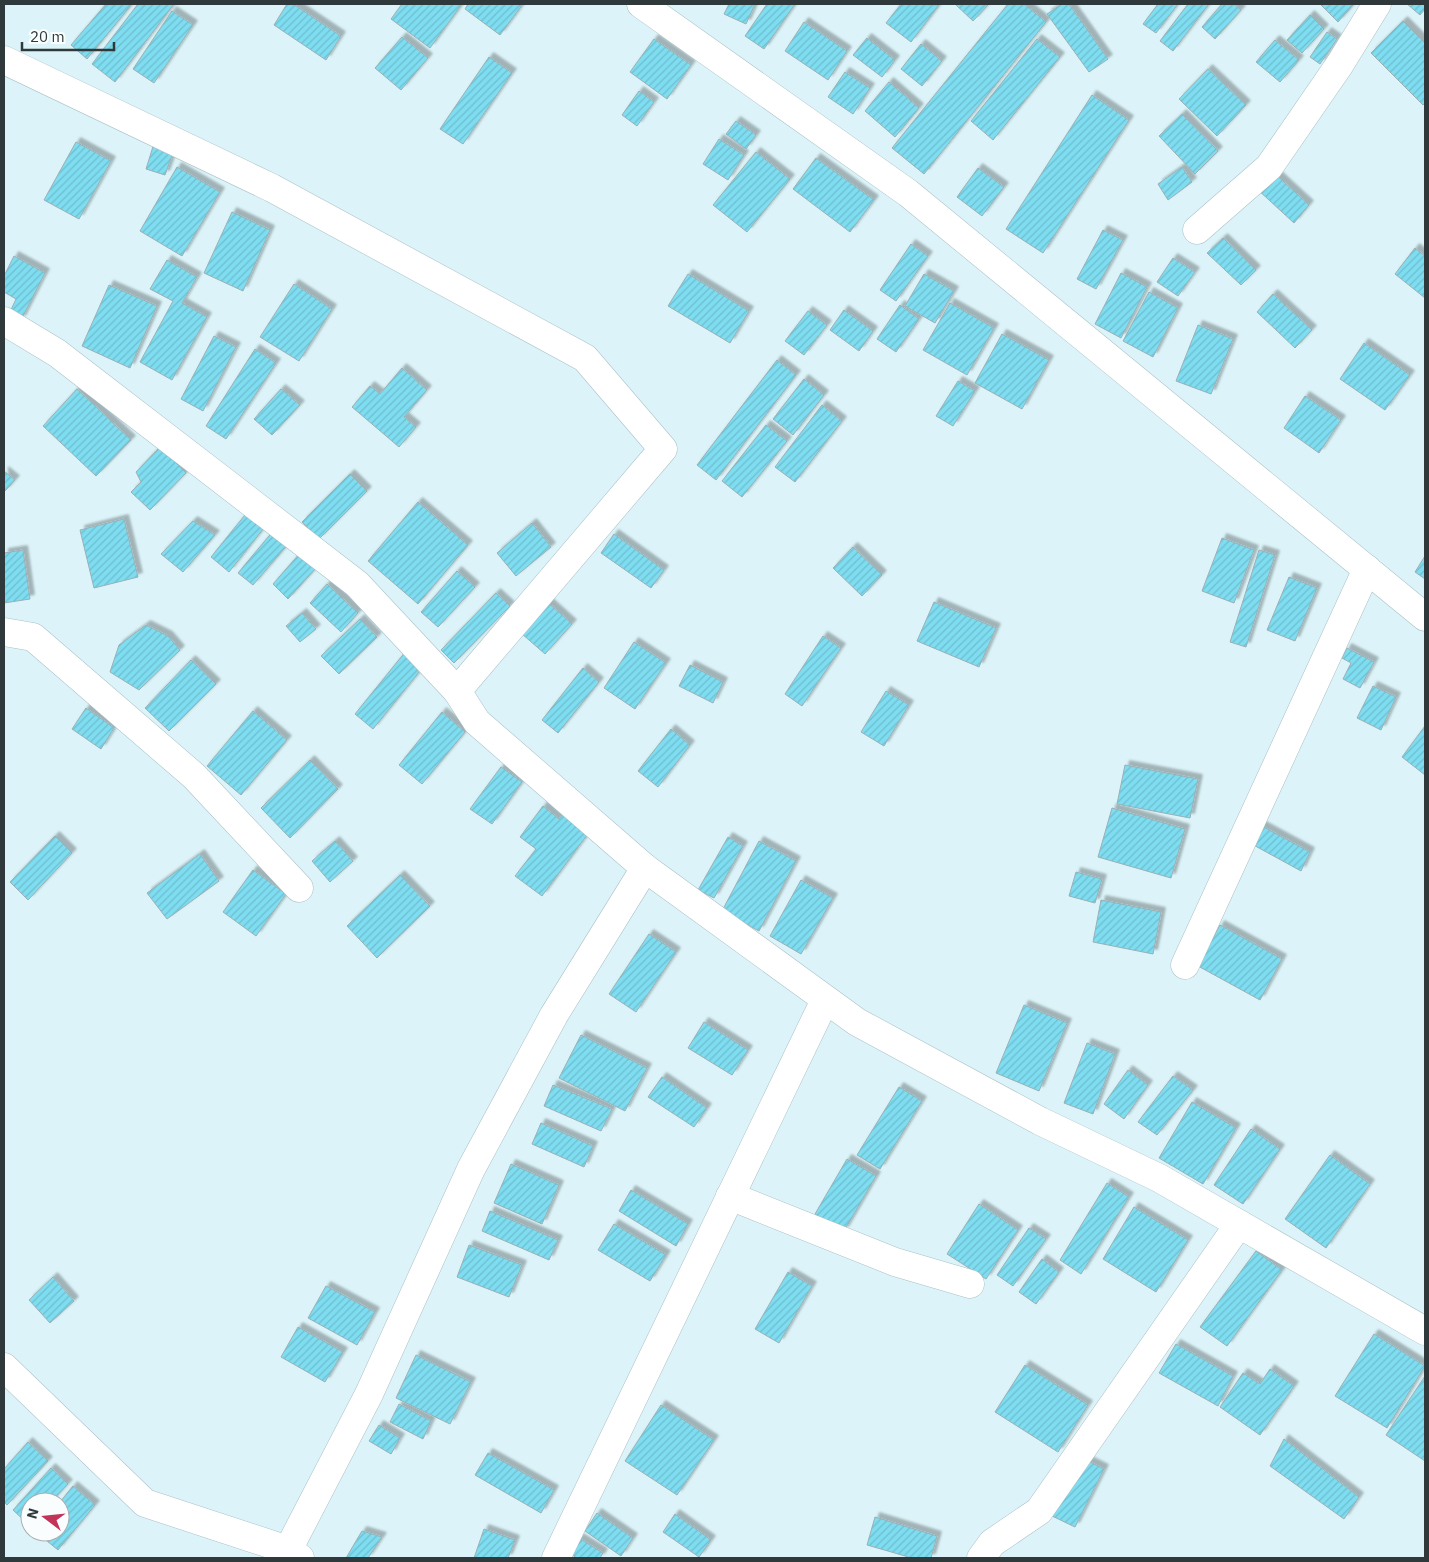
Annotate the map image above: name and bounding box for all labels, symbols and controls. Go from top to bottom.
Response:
scale bar [22,20,115,52]
text: 20 m [30,27,65,46]
north arrow [20,1492,70,1542]
text: N [22,1506,43,1521]

